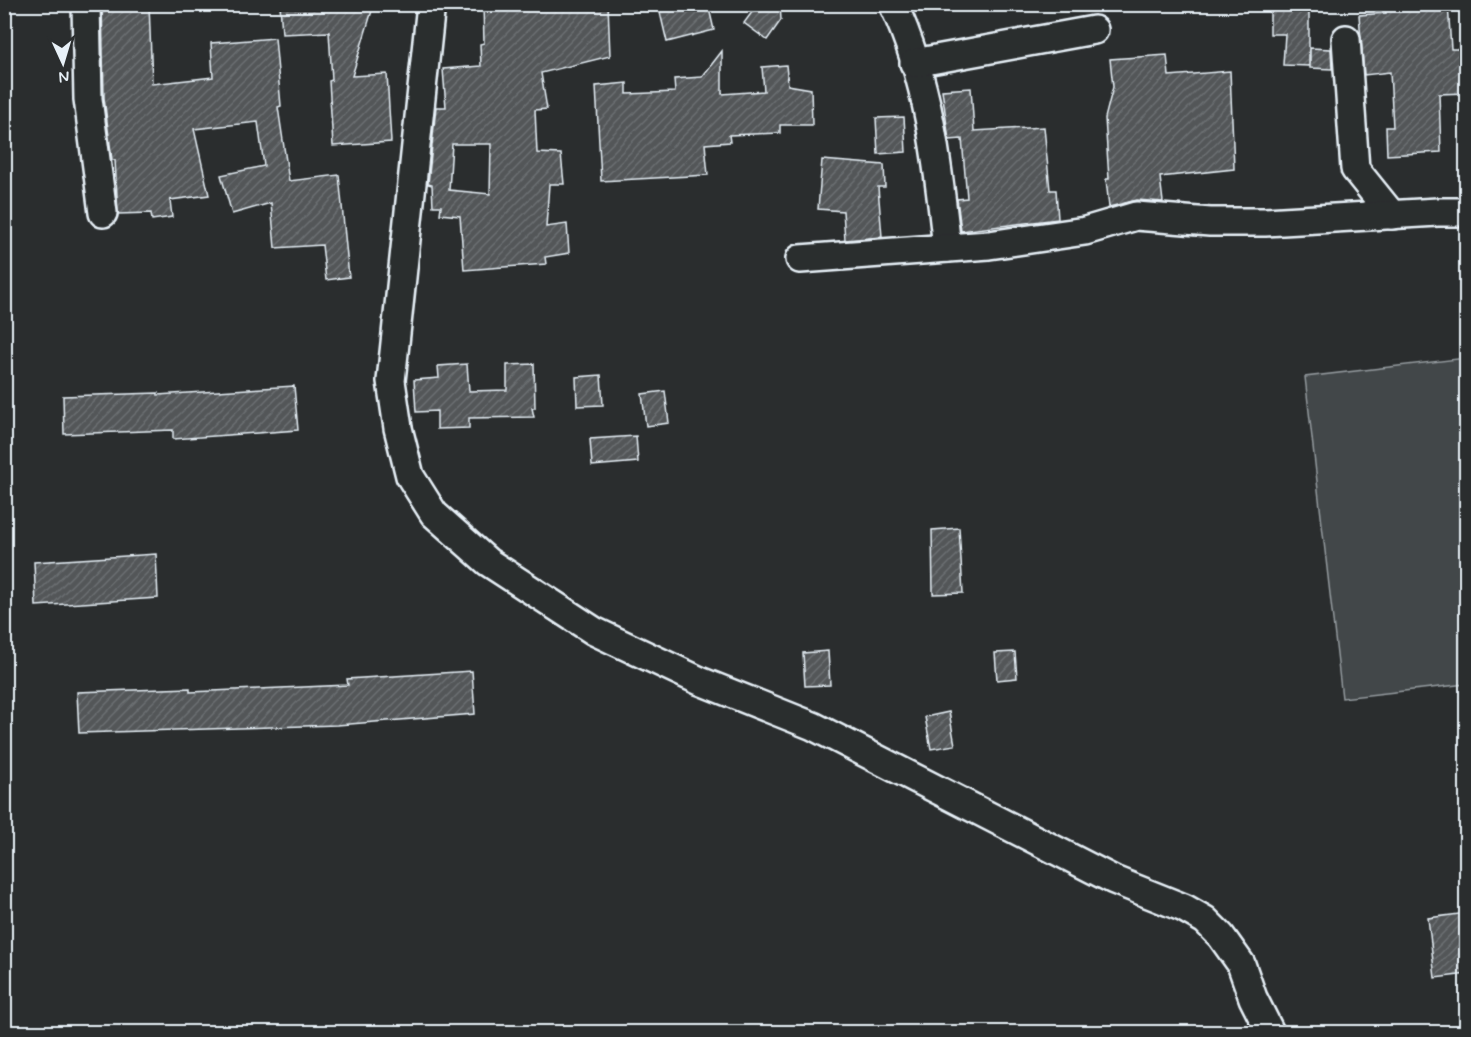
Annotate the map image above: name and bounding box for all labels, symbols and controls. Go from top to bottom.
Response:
north arrow [33,33,93,93]
text: N [58,66,70,87]

